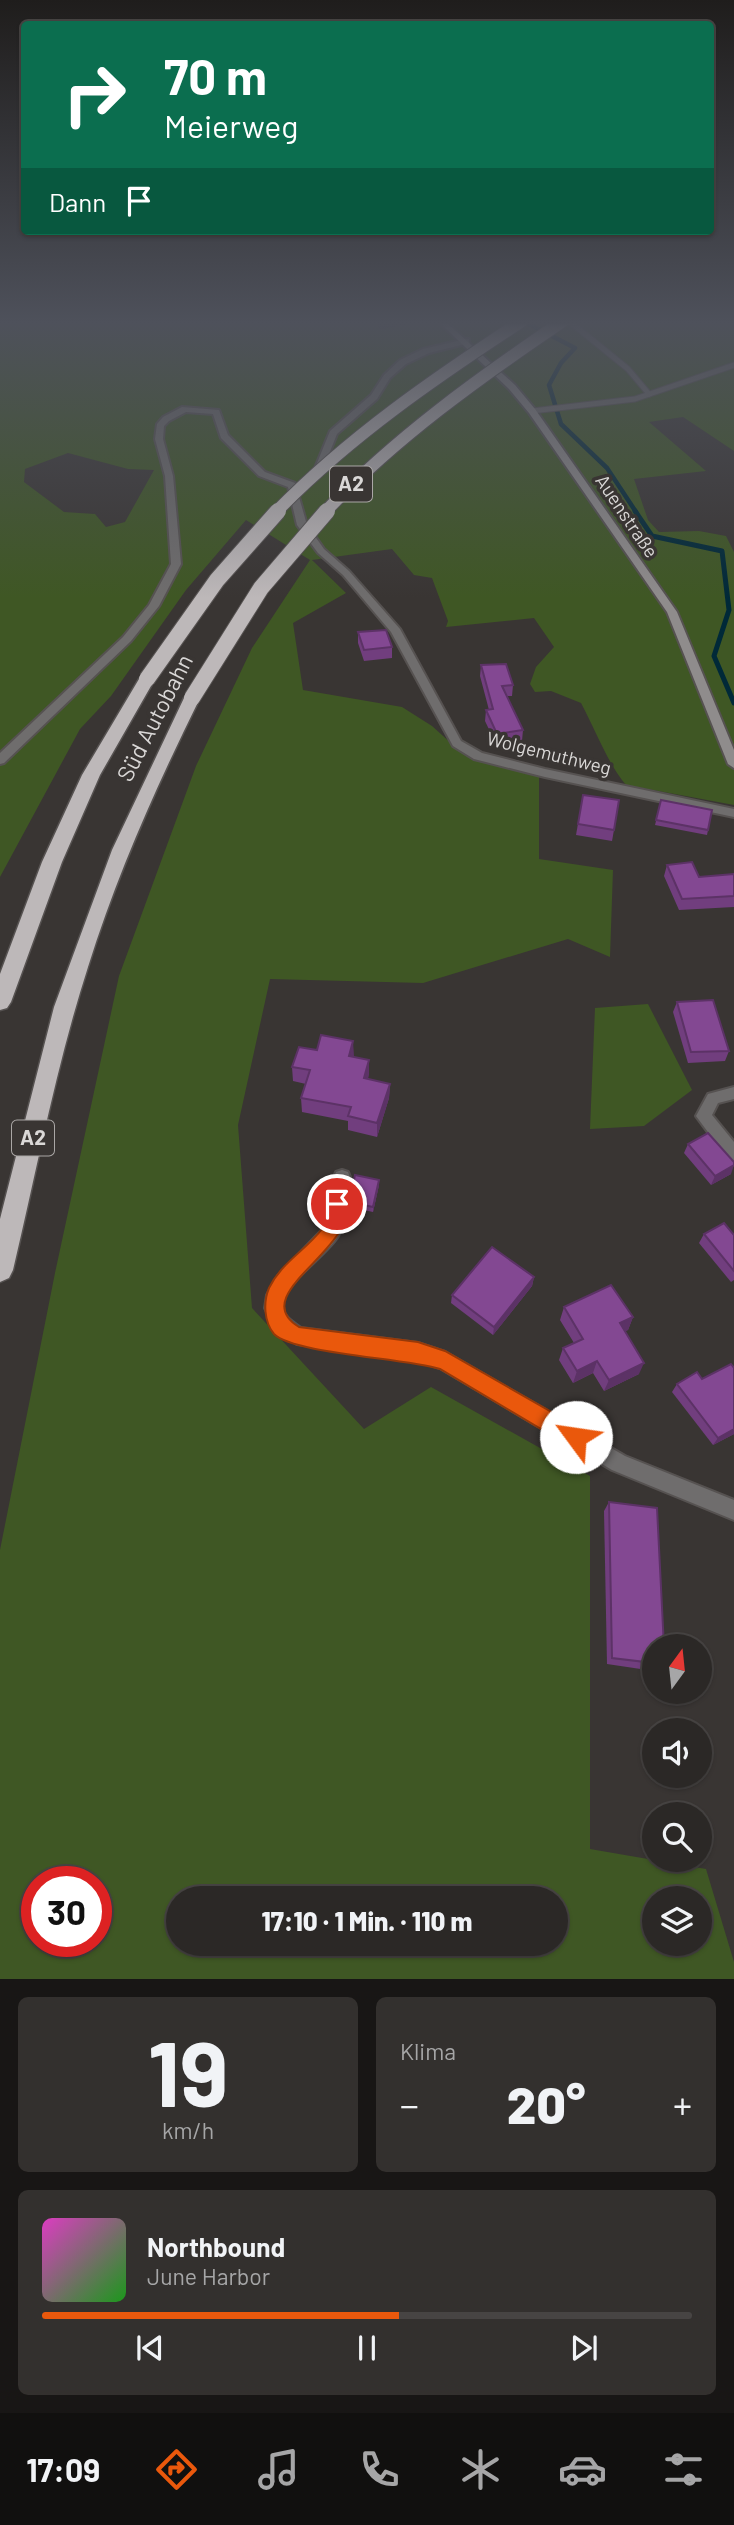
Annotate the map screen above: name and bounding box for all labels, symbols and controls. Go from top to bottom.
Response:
text: 70 m [164,46,267,105]
icon: right [49,49,140,140]
text: Meierweg [164,106,298,144]
icon: arrive [120,182,158,220]
text: Dann [49,186,106,217]
road number: A2 [330,466,372,502]
street label: Auenstraße [591,470,664,562]
street label: Süd Autobahn [110,649,198,786]
street label: Wolgemuthweg [485,726,614,779]
road number: A2 [12,1120,54,1156]
pin [307,1174,367,1234]
icon: arrive [318,1185,356,1223]
position arrow [539,1400,613,1474]
north arrow [642,1634,712,1704]
map controls [642,1634,712,1956]
button: sound [642,1718,712,1788]
button: search [642,1802,712,1872]
speed limit sign: 30 [21,1866,112,1957]
button: layers [642,1886,712,1956]
text: 17:10 · 1 Min. · 110 m [262,1905,472,1936]
text: 19 [148,2016,228,2125]
text: Klima [400,2037,456,2065]
text: 20° [507,2072,585,2134]
text: − [400,2081,419,2127]
text: + [673,2081,692,2127]
text: km/h [162,2116,214,2144]
text: Northbound [147,2231,285,2262]
text: June Harbor [147,2262,270,2290]
icon: previous [131,2329,169,2367]
icon: pause [348,2329,386,2367]
icon: next [565,2329,603,2367]
icon: directions [152,2445,201,2494]
icon: music [254,2445,303,2494]
icon: phone [355,2445,404,2494]
icon: climate [456,2445,505,2494]
icon: car [558,2445,607,2494]
icon: filters [659,2445,708,2494]
text: 17:09 [26,2450,100,2488]

